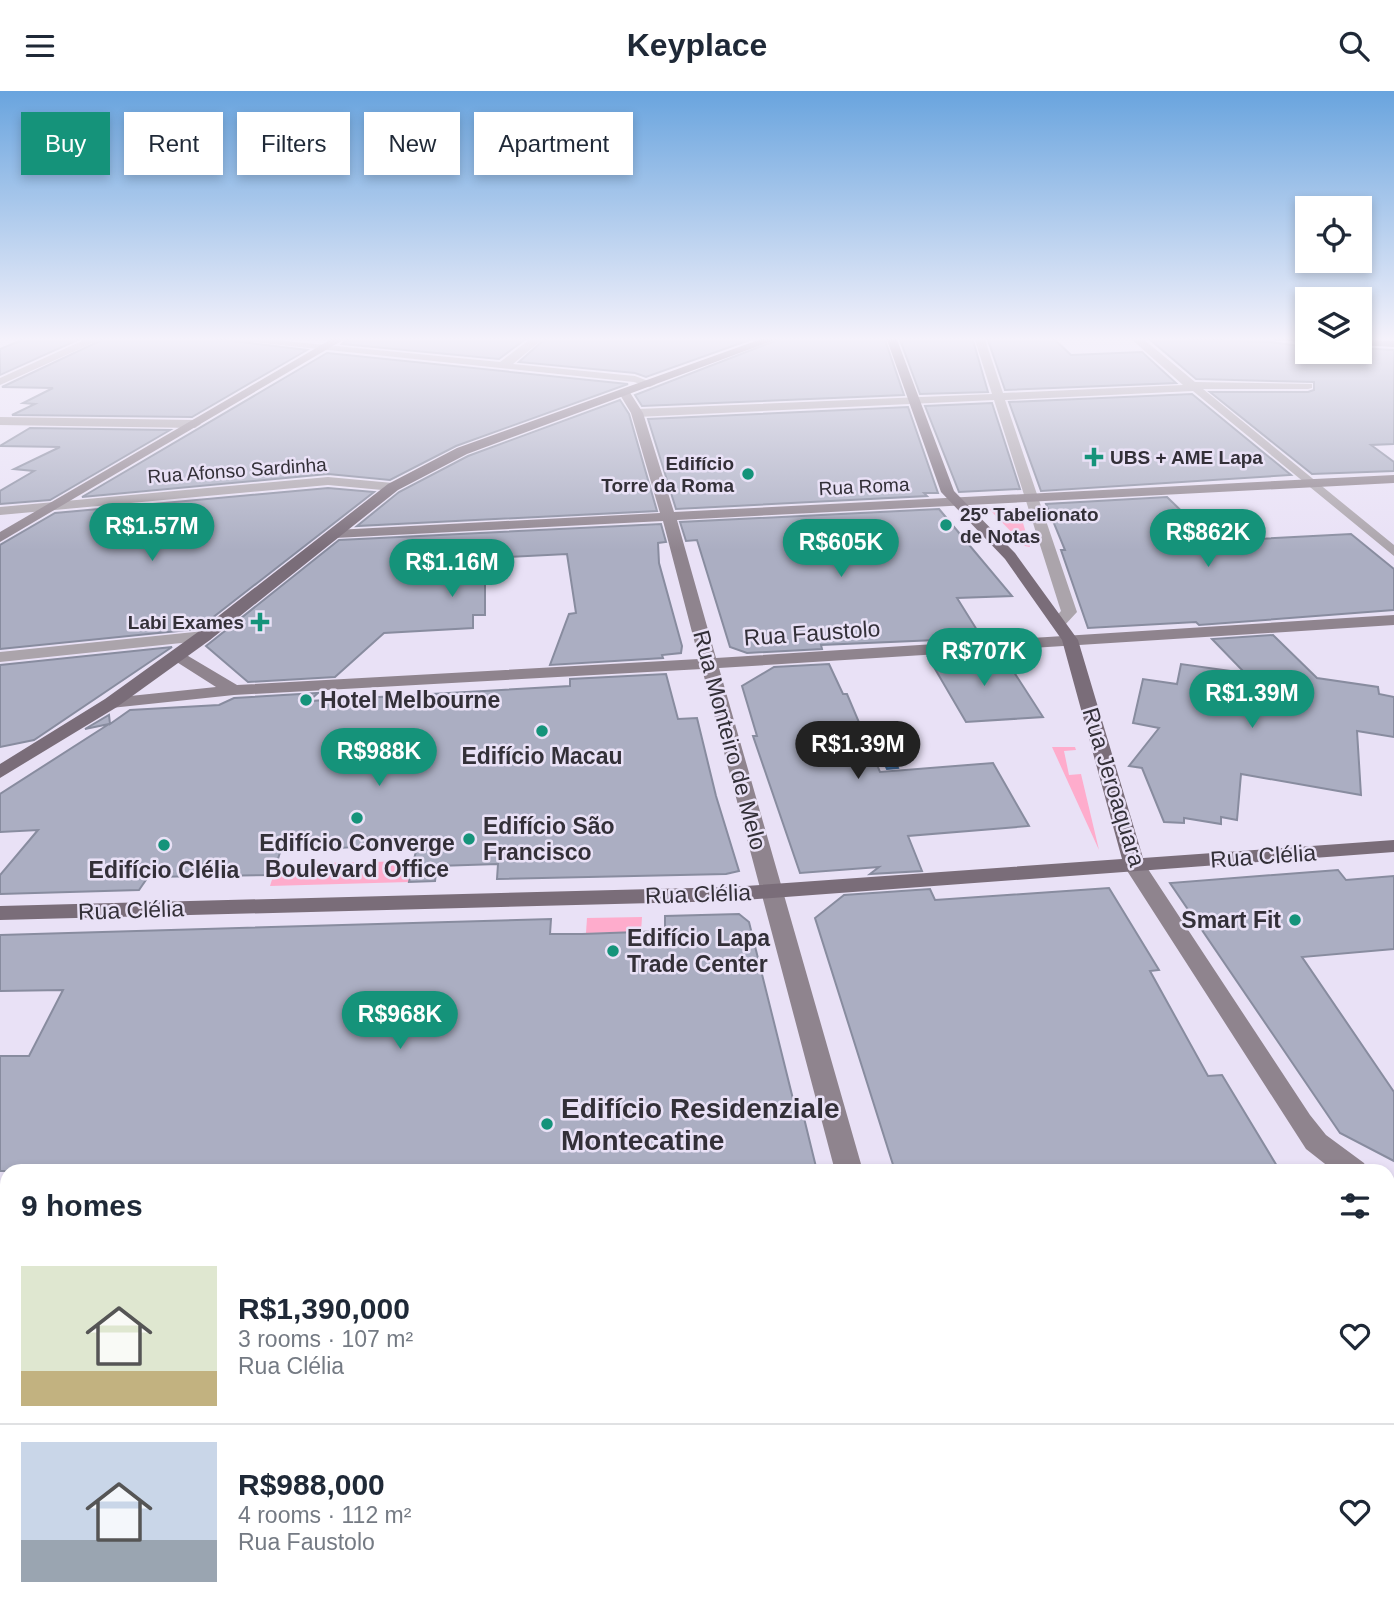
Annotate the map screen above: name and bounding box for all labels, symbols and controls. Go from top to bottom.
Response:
icon: menu [21,27,59,65]
text: Keyplace [627,27,767,63]
icon: search [1335,27,1373,65]
chip: Buy [21,112,110,175]
chip: Rent [124,112,223,175]
chip: Filters [237,112,350,175]
chip: New [364,112,460,175]
chip: Apartment [474,112,633,175]
map controls [1295,196,1372,364]
button: locate [1295,196,1372,273]
button: layers [1295,287,1372,364]
marker: UBS + AME Lapa [1084,447,1104,467]
place label: UBS + AME Lapa [1110,447,1263,468]
place label: Edifício Torre da Roma [601,453,734,496]
street label: Rua Afonso Sardinha [147,454,328,487]
marker: Edifício Torre da Roma [740,466,756,482]
street label: Rua Roma [818,474,910,499]
pin: R$1.57M [87,503,217,563]
place label: 25º Tabelionato de Notas [960,504,1099,547]
pin: R$862K [1151,510,1265,569]
text: R$1.57M [105,513,199,539]
marker: 25º Tabelionato de Notas [938,517,954,533]
pin: R$605K [784,519,898,579]
text: R$862K [1166,519,1250,545]
text: R$605K [799,529,883,555]
pin: R$1.16M [387,539,517,599]
text: R$1.16M [405,549,499,575]
place label: Labi Exames [128,612,244,633]
marker: Labi Exames [250,612,270,632]
street label: Rua Faustolo [743,615,881,651]
street label: Rua Monteiro de Melo [688,627,772,853]
pin: R$707K [927,629,1041,688]
text: R$707K [942,638,1026,664]
pin: R$1.39M [1187,671,1317,730]
text: R$1.39M [1205,680,1299,706]
place label: Hotel Melbourne [320,687,500,713]
marker: Hotel Melbourne [298,692,314,708]
street label: Rua Jeroaquara [1077,704,1151,870]
pin: R$1.39M [793,721,923,781]
marker: Edifício Macau [534,723,550,739]
pin: R$988K [322,729,436,788]
text: R$1.39M [811,731,905,757]
text: R$988K [337,738,421,764]
place label: Edifício Macau [461,743,623,769]
marker: Edifício Converge Boulevard Office [349,810,365,826]
place label: Edifício São Francisco [483,813,615,865]
place label: Edifício Converge Boulevard Office [259,830,455,882]
marker: Edifício São Francisco [461,831,477,847]
marker: Edifício Clélia [156,837,172,853]
street label: Rua Clélia [1209,839,1317,873]
place label: Edifício Clélia [89,857,240,883]
street label: Rua Clélia [645,879,752,909]
street label: Rua Clélia [78,895,185,925]
place label: Smart Fit [1181,907,1281,933]
marker: Smart Fit [1287,912,1303,928]
place label: Edifício Lapa Trade Center [627,925,770,977]
marker: Edifício Lapa Trade Center [605,943,621,959]
pin: R$968K [343,991,457,1051]
text: R$968K [358,1001,442,1027]
place label: Edifício Residenziale Montecatine [561,1093,840,1156]
marker: Edifício Residenziale Montecatine [539,1116,555,1132]
icon: filters [1336,1187,1374,1225]
text: 9 homes [21,1189,143,1222]
text: R$1,390,000 [238,1292,410,1325]
icon: home [77,1294,161,1378]
icon: heart [1336,1317,1374,1355]
text: 3 rooms · 107 m² [238,1326,413,1352]
text: Rua Clélia [238,1353,344,1379]
text: R$988,000 [238,1468,385,1501]
icon: home [77,1470,161,1554]
icon: heart [1336,1493,1374,1531]
text: 4 rooms · 112 m² [238,1502,411,1528]
text: Rua Faustolo [238,1529,375,1555]

